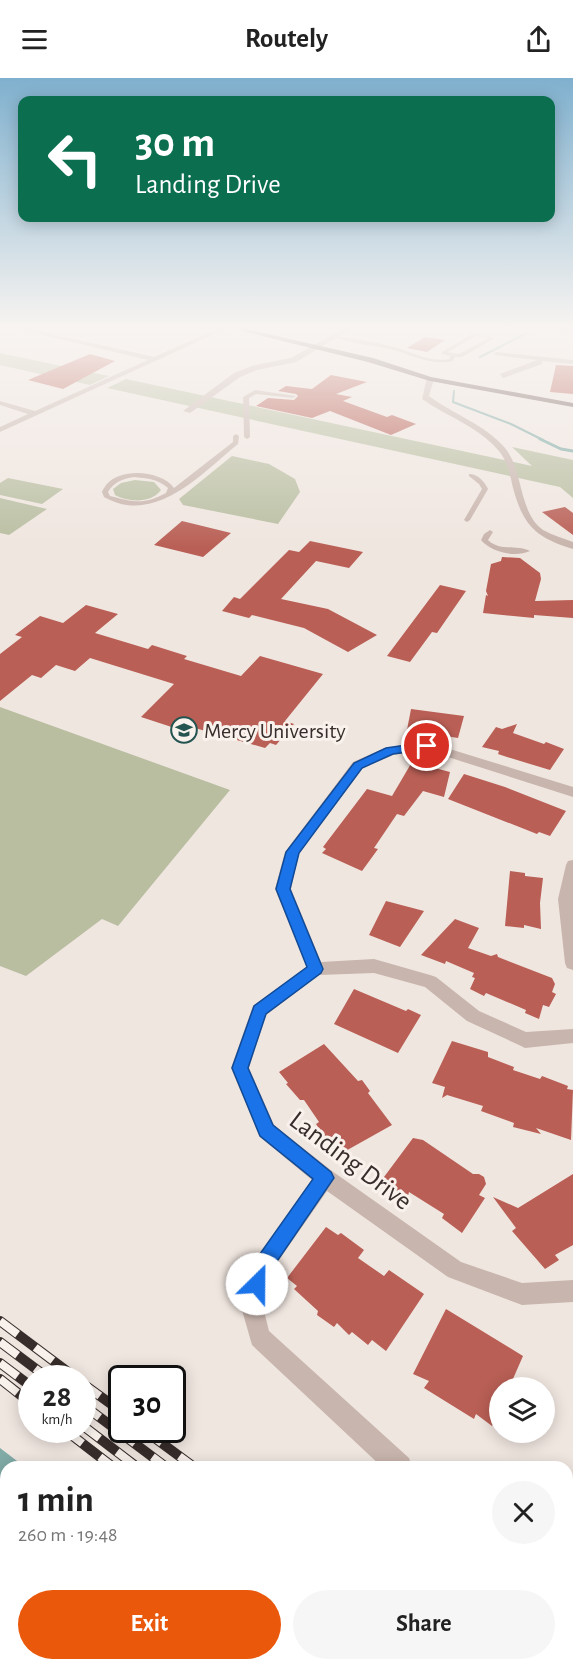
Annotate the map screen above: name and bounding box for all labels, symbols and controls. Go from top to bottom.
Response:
icon: menu [18,23,51,56]
icon: share [522,23,555,56]
text: Routely [245,25,328,52]
icon: left [36,120,114,198]
text: 30 m [135,122,215,164]
text: Landing Drive [135,171,281,198]
school or university icon: Mercy University [169,715,199,745]
place label: Mercy University [204,720,346,742]
pin [401,720,452,771]
icon: arrive [410,729,443,762]
street label: Landing Drive [284,1106,417,1215]
position arrow [225,1252,289,1316]
speed limit sign: 30 [108,1365,186,1443]
map controls [489,1377,555,1443]
button: layers [489,1377,555,1443]
text: 28 [43,1382,71,1412]
text: km/h [42,1412,72,1427]
button: close [492,1481,555,1544]
text: 1 min [18,1482,94,1518]
text: 260 m · 19:48 [18,1525,118,1545]
button: Exit [18,1590,281,1659]
button: Share [293,1590,555,1659]

